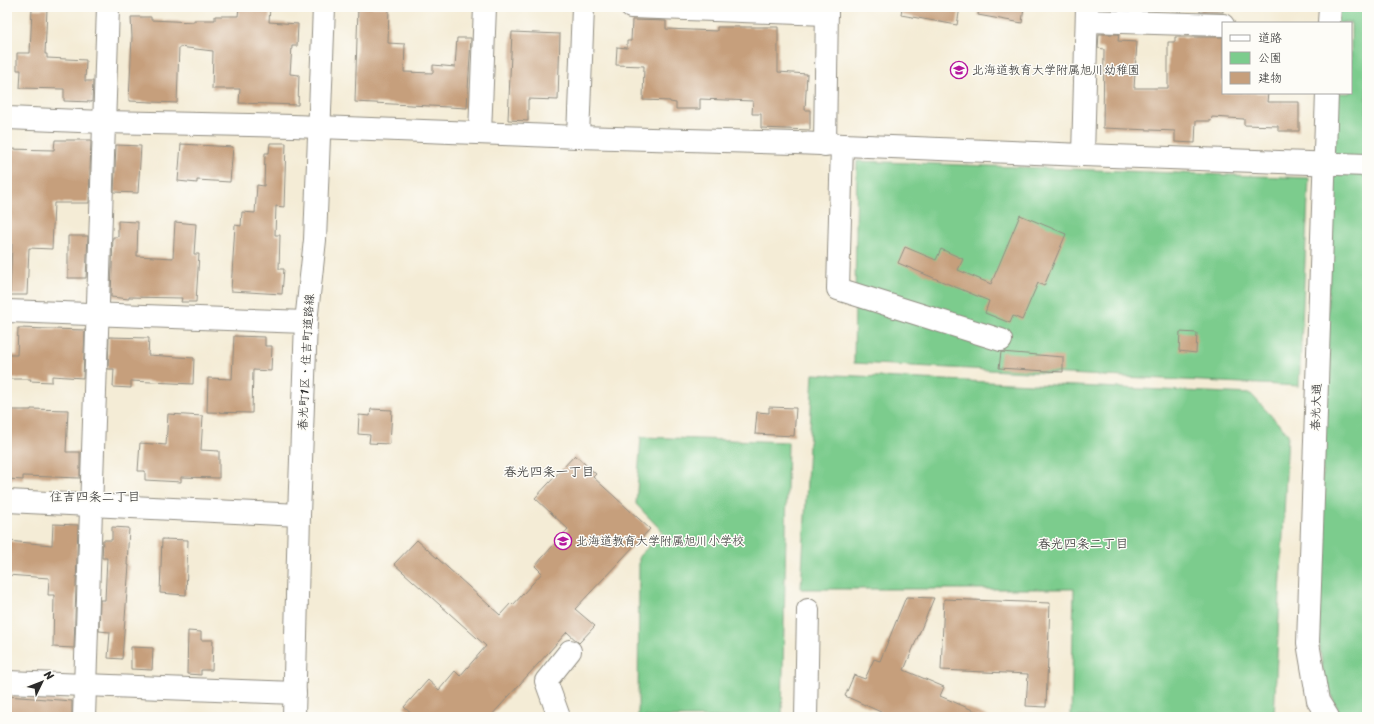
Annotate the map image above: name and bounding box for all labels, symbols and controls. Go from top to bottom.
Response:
legend [1222,22,1352,94]
text: 道路 [1258,27,1282,49]
text: 公園 [1258,47,1282,69]
place label: 北海道教育大学附属旭川幼稚園 [972,59,1140,81]
school or university icon: 北海道教育大学附属旭川幼稚園 [949,60,969,80]
text: 建物 [1258,67,1282,89]
street label: 春光町1区・住吉町道路線 [291,293,321,431]
street label: 春光大通 [1304,383,1328,431]
district label: 春光四条一丁目 [503,460,595,483]
district label: 住吉四条二丁目 [49,485,141,508]
place label: 北海道教育大学附属旭川小学校 [576,530,744,552]
school or university icon: 北海道教育大学附属旭川小学校 [553,531,573,551]
district label: 春光四条二丁目 [1037,532,1129,555]
north arrow [22,662,62,702]
text: N [39,666,59,685]

